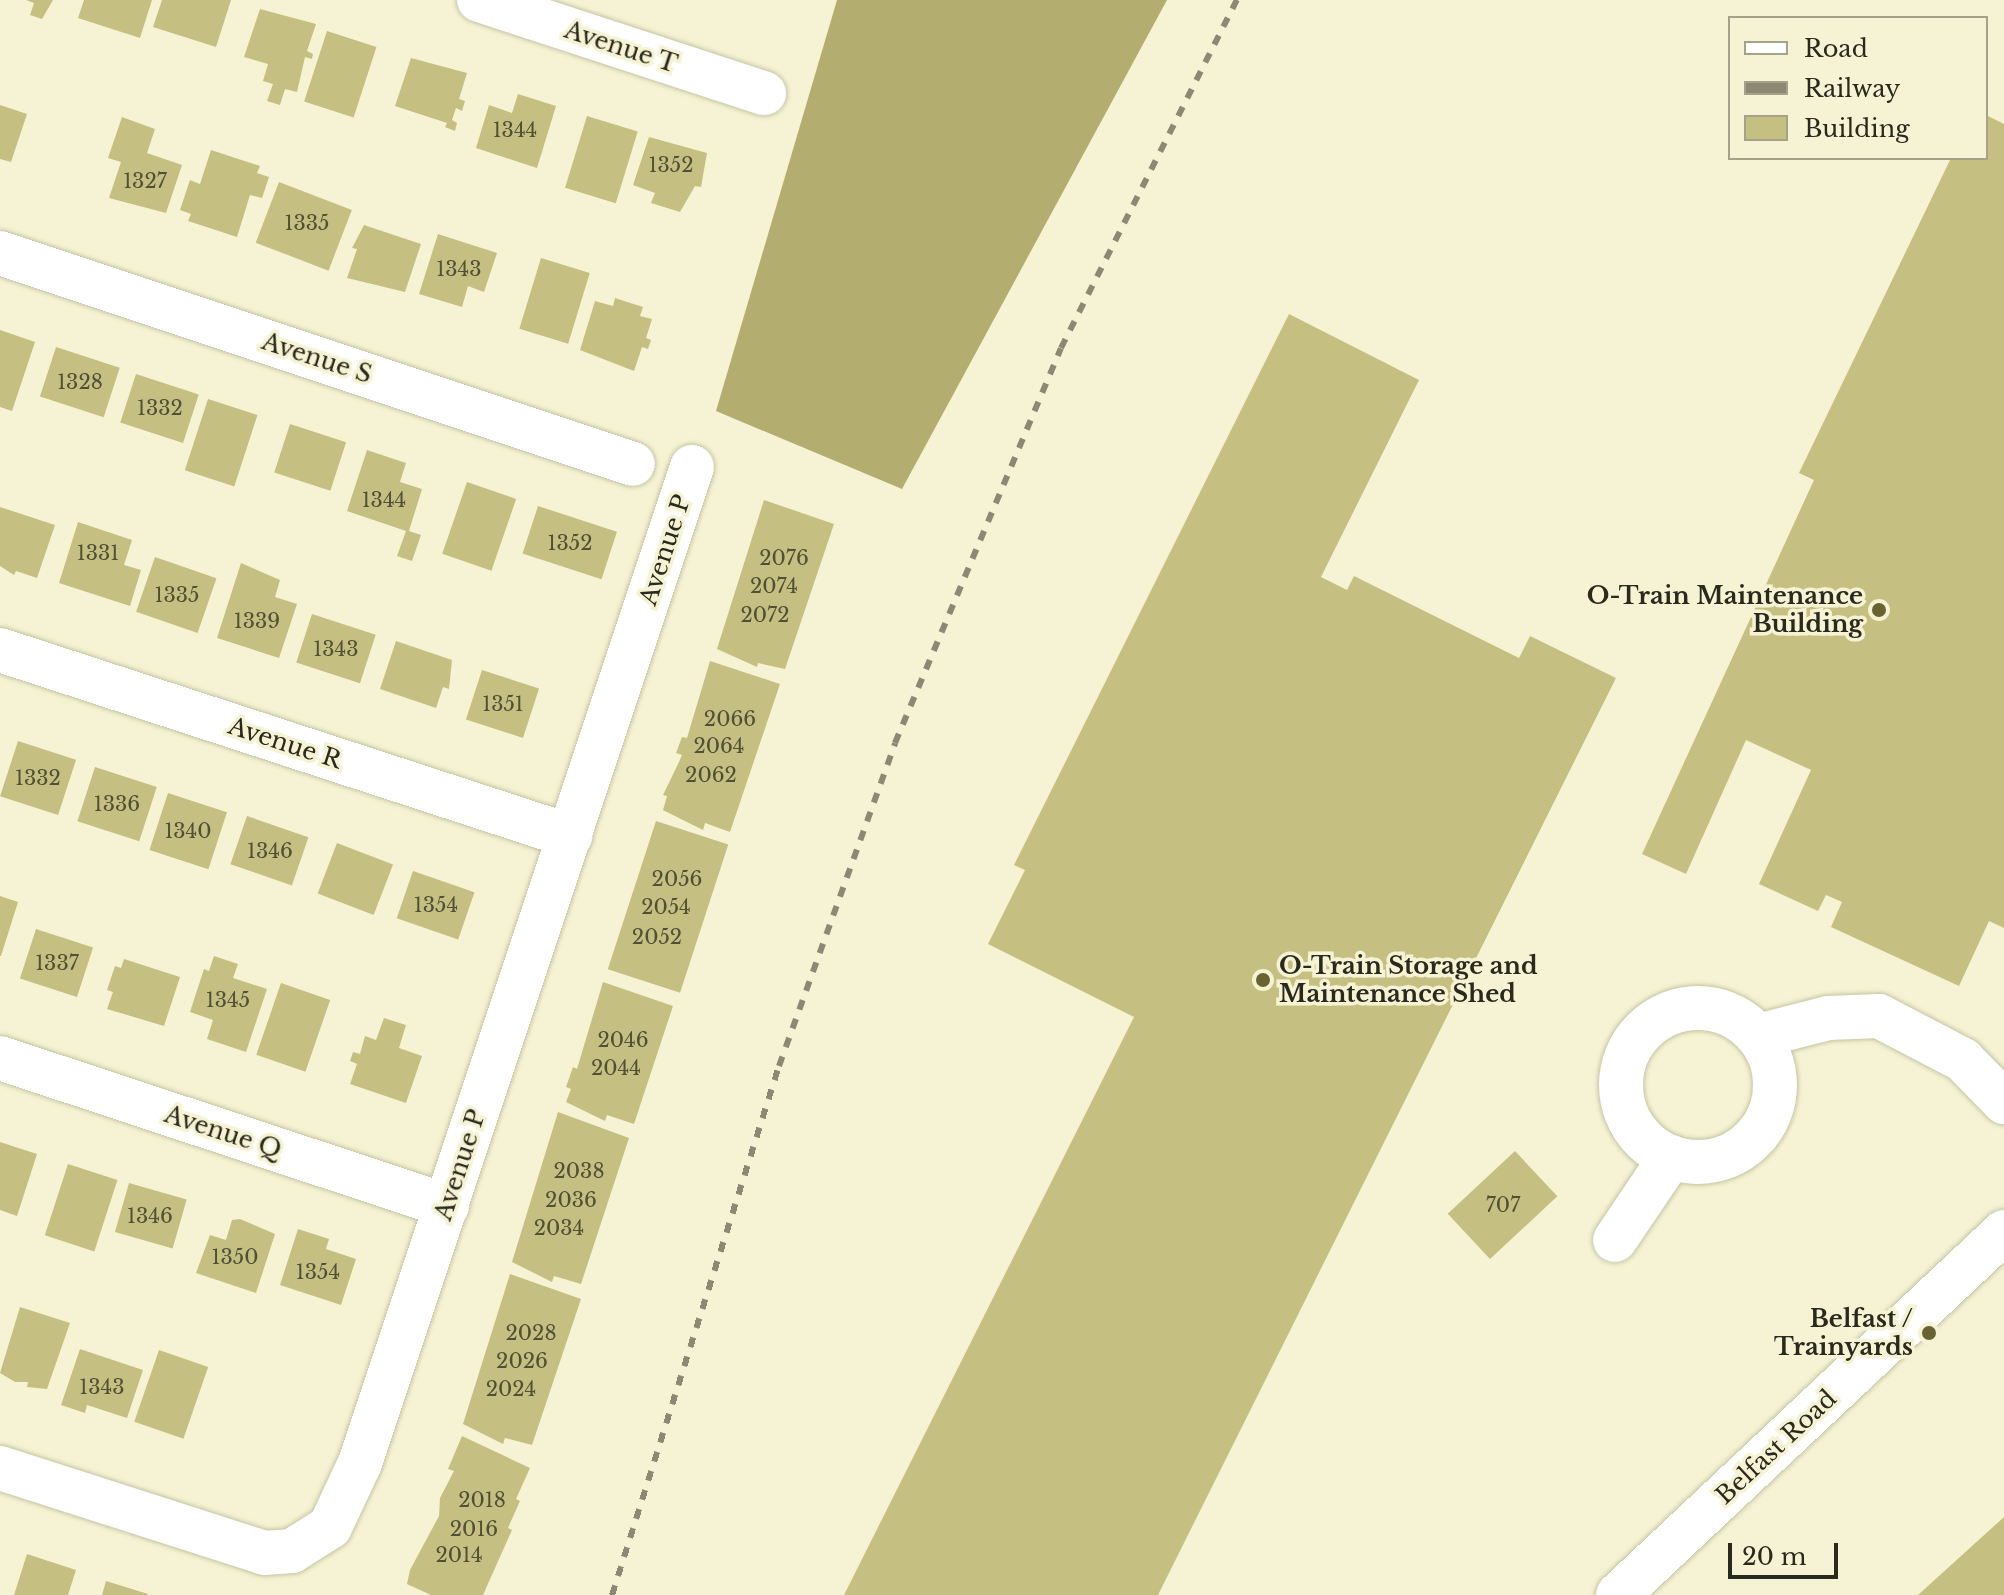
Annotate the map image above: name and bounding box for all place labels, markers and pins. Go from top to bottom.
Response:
place label: O-Train Maintenance Building [1587,582,1863,638]
marker: O-Train Maintenance Building [1870,601,1888,619]
place label: O-Train Storage and Maintenance Shed [1279,952,1538,1008]
marker: O-Train Storage and Maintenance Shed [1254,971,1272,989]
place label: Belfast / Trainyards [1774,1305,1913,1361]
marker: Belfast / Trainyards [1920,1324,1938,1342]

